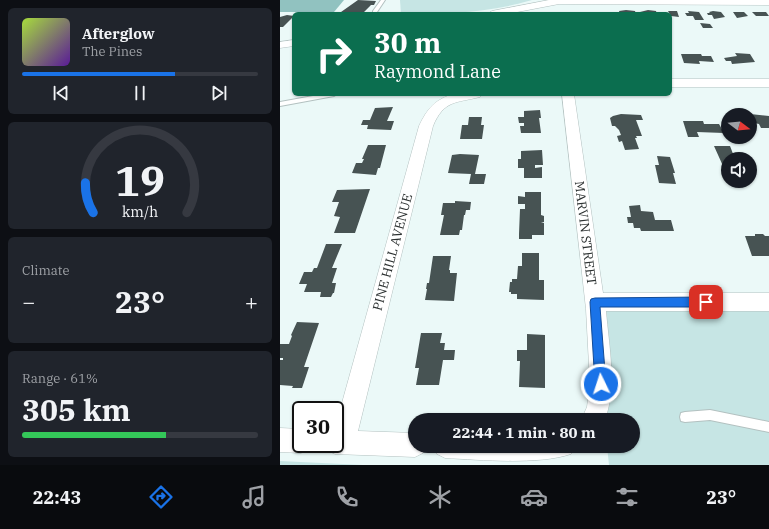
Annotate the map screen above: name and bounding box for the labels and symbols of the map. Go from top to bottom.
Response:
north arrow [721,108,757,144]
street label: MARVIN STREET [571,180,600,287]
street label: PINE HILL AVENUE [369,192,416,313]
pin [689,285,723,319]
position arrow [580,363,622,405]
speed limit sign: 30 [292,401,344,453]

